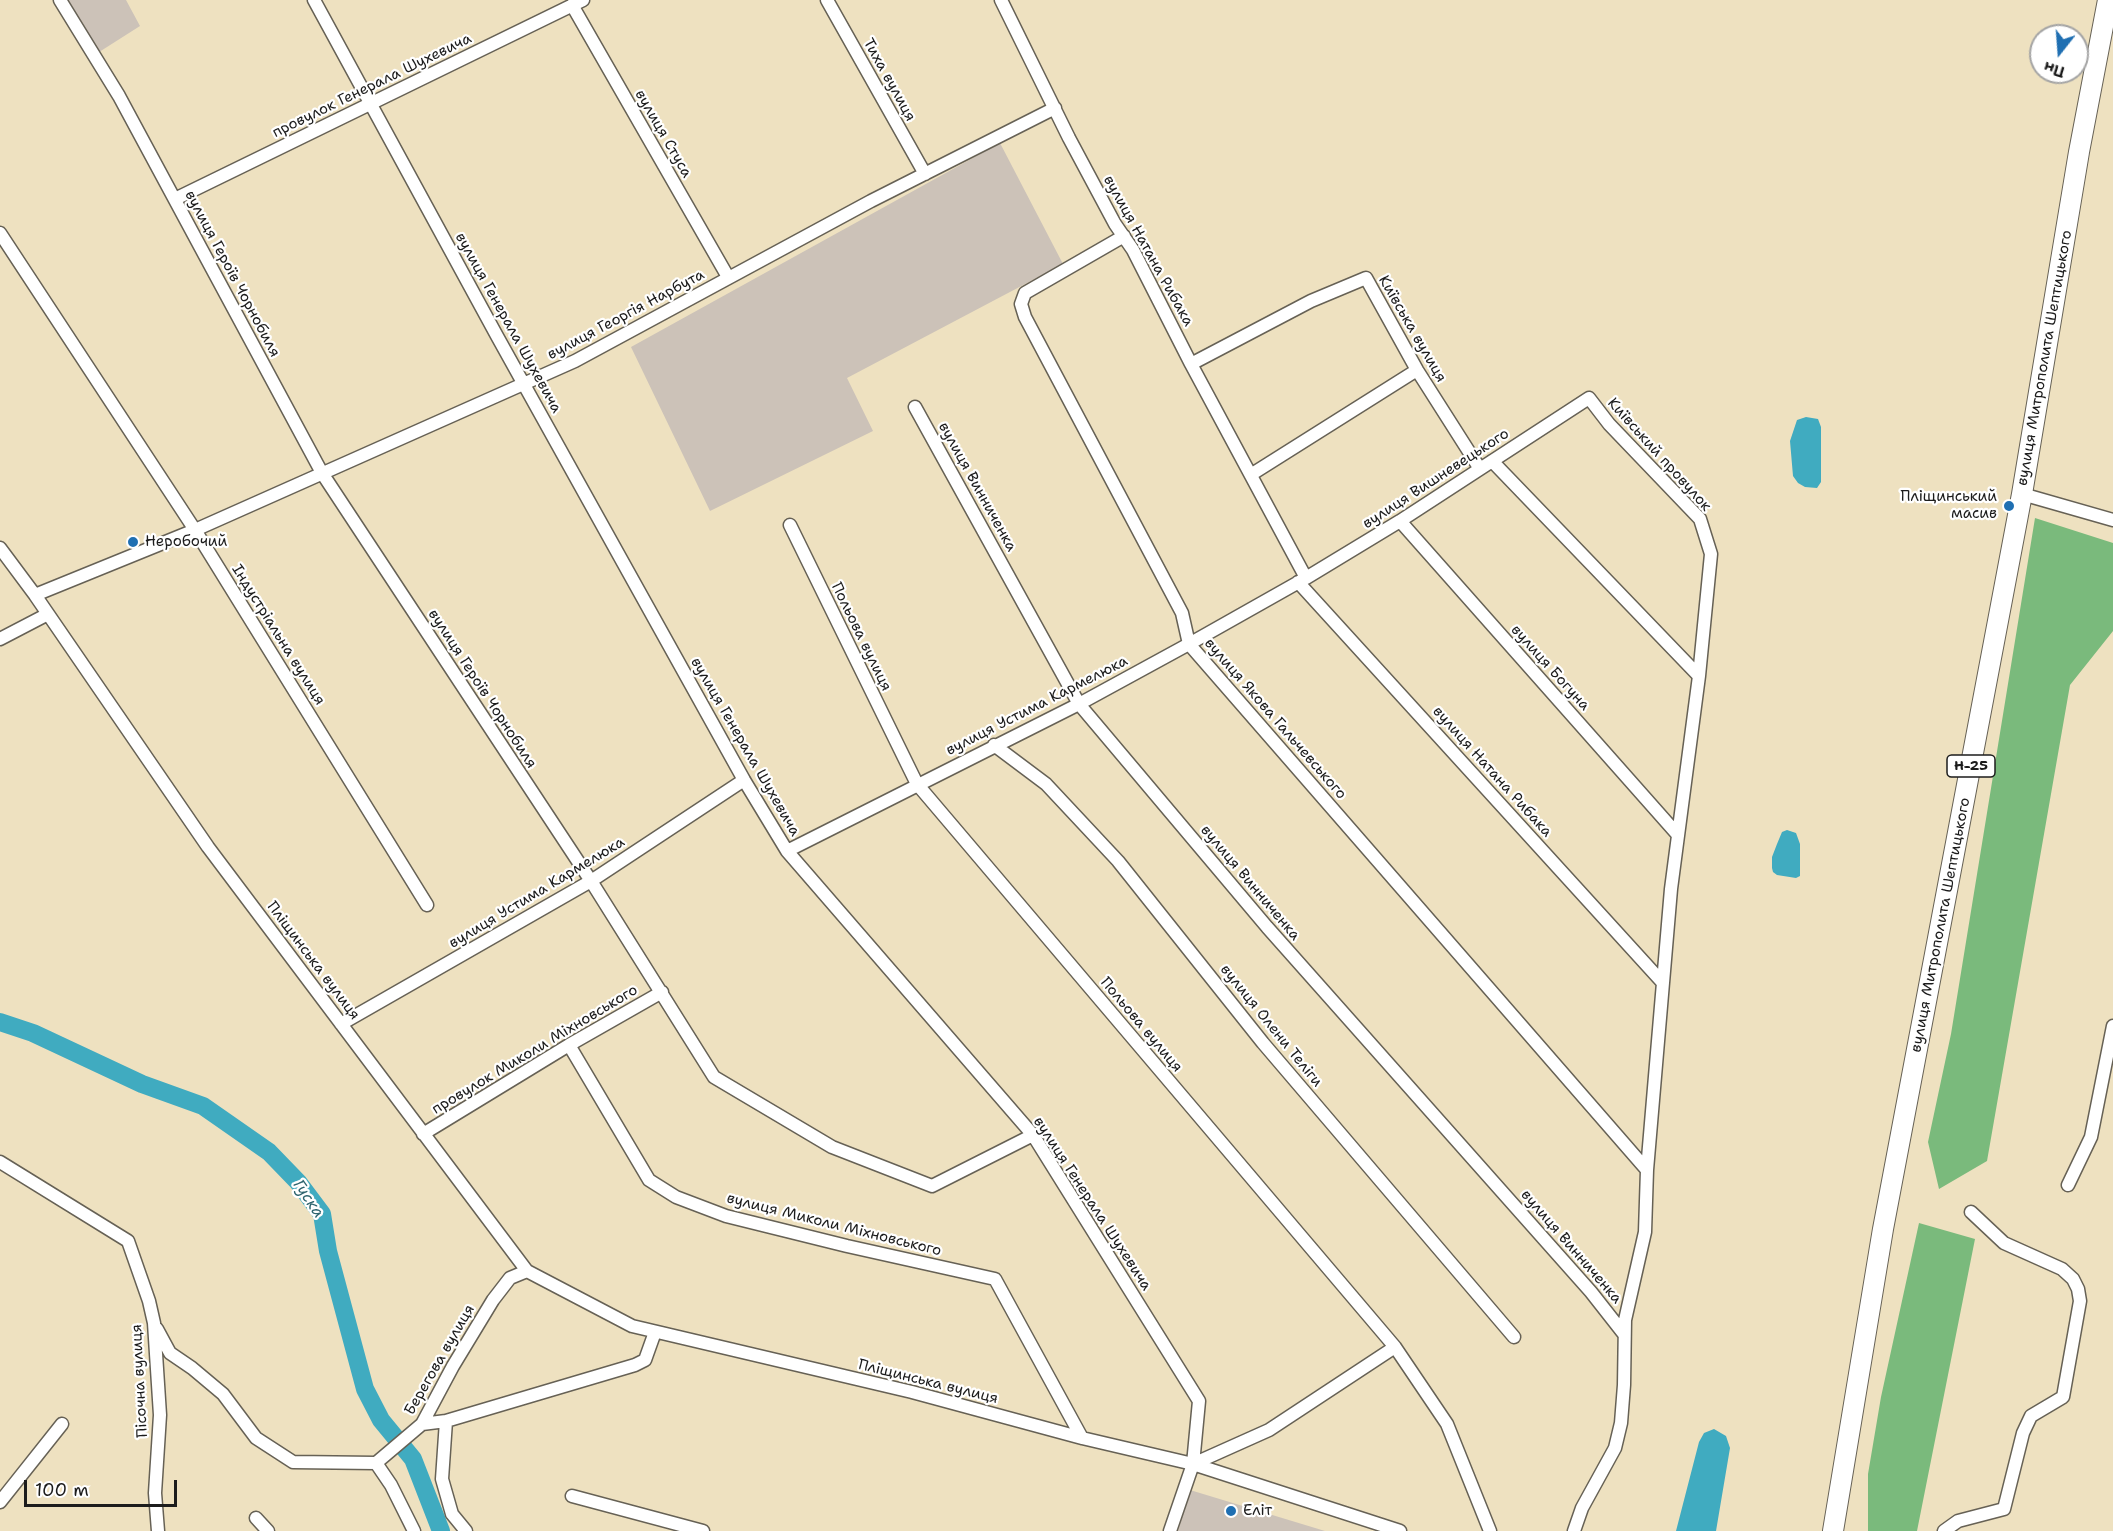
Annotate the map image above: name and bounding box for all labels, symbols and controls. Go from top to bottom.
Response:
north arrow [2029,24,2089,84]
street label: провулок Генерала Шухевича [269,30,475,142]
street label: Тиха вулиця [859,35,919,125]
text: Пн [2041,57,2067,83]
street label: вулиця Стуса [631,87,695,181]
street label: вулиця Натана Рибака [1099,172,1197,330]
street label: вулиця Героїв Чорнобиля [180,188,284,360]
street label: вулиця Митрополита Шептицького [2014,229,2076,487]
street label: вулиця Генерала Шухевича [451,230,565,416]
street label: вулиця Георгія Нарбута [544,266,708,364]
street label: Київська вулиця [1374,272,1450,386]
street label: Київський провулок [1603,395,1715,515]
street label: вулиця Винниченка [934,419,1020,555]
street label: вулиця Вишневецького [1359,425,1513,533]
place label: Пліщинський масив [1901,488,1997,523]
marker: Пліщинський масив [2002,499,2016,513]
place label: Неробочий [145,533,227,551]
marker: Неробочий [126,535,140,549]
street label: Індустріальна вулиця [227,561,329,709]
street label: Польова вулиця [827,580,895,694]
street label: вулиця Героїв Чорнобиля [424,606,540,772]
street label: вулиця Богуна [1507,621,1593,715]
street label: вулиця Якова Гальчевського [1200,635,1350,803]
street label: вулиця Устима Кармелюка [943,652,1131,760]
street label: вулиця Генерала Шухевича [686,654,804,840]
street label: вулиця Натана Рибака [1429,703,1555,841]
road number: Н-25 [1947,755,1995,777]
street label: вулиця Митрополита Шептицького [1907,796,1975,1054]
street label: вулиця Винниченка [1196,822,1304,944]
street label: вулиця Устима Кармелюка [446,833,628,953]
street label: Пліщинська вулиця [263,898,363,1024]
street label: вулиця Олени Теліги [1216,961,1326,1091]
street label: Польова вулиця [1096,974,1186,1076]
street label: провулок Миколи Міхновського [429,981,641,1119]
street label: вулиця Генерала Шухевича [1029,1114,1155,1294]
water label: Гуска [288,1176,328,1222]
street label: вулиця Винниченка [1517,1186,1625,1308]
street label: вулиця Миколи Міхновського [725,1190,943,1260]
street label: Берегова вулиця [401,1302,479,1418]
street label: Пісочна вулиця [128,1324,152,1438]
street label: Пліщинська вулиця [856,1356,1000,1408]
scale bar [27,1468,180,1506]
text: 100 m [35,1478,89,1502]
place label: Еліт [1243,1502,1272,1520]
marker: Еліт [1224,1504,1238,1518]

